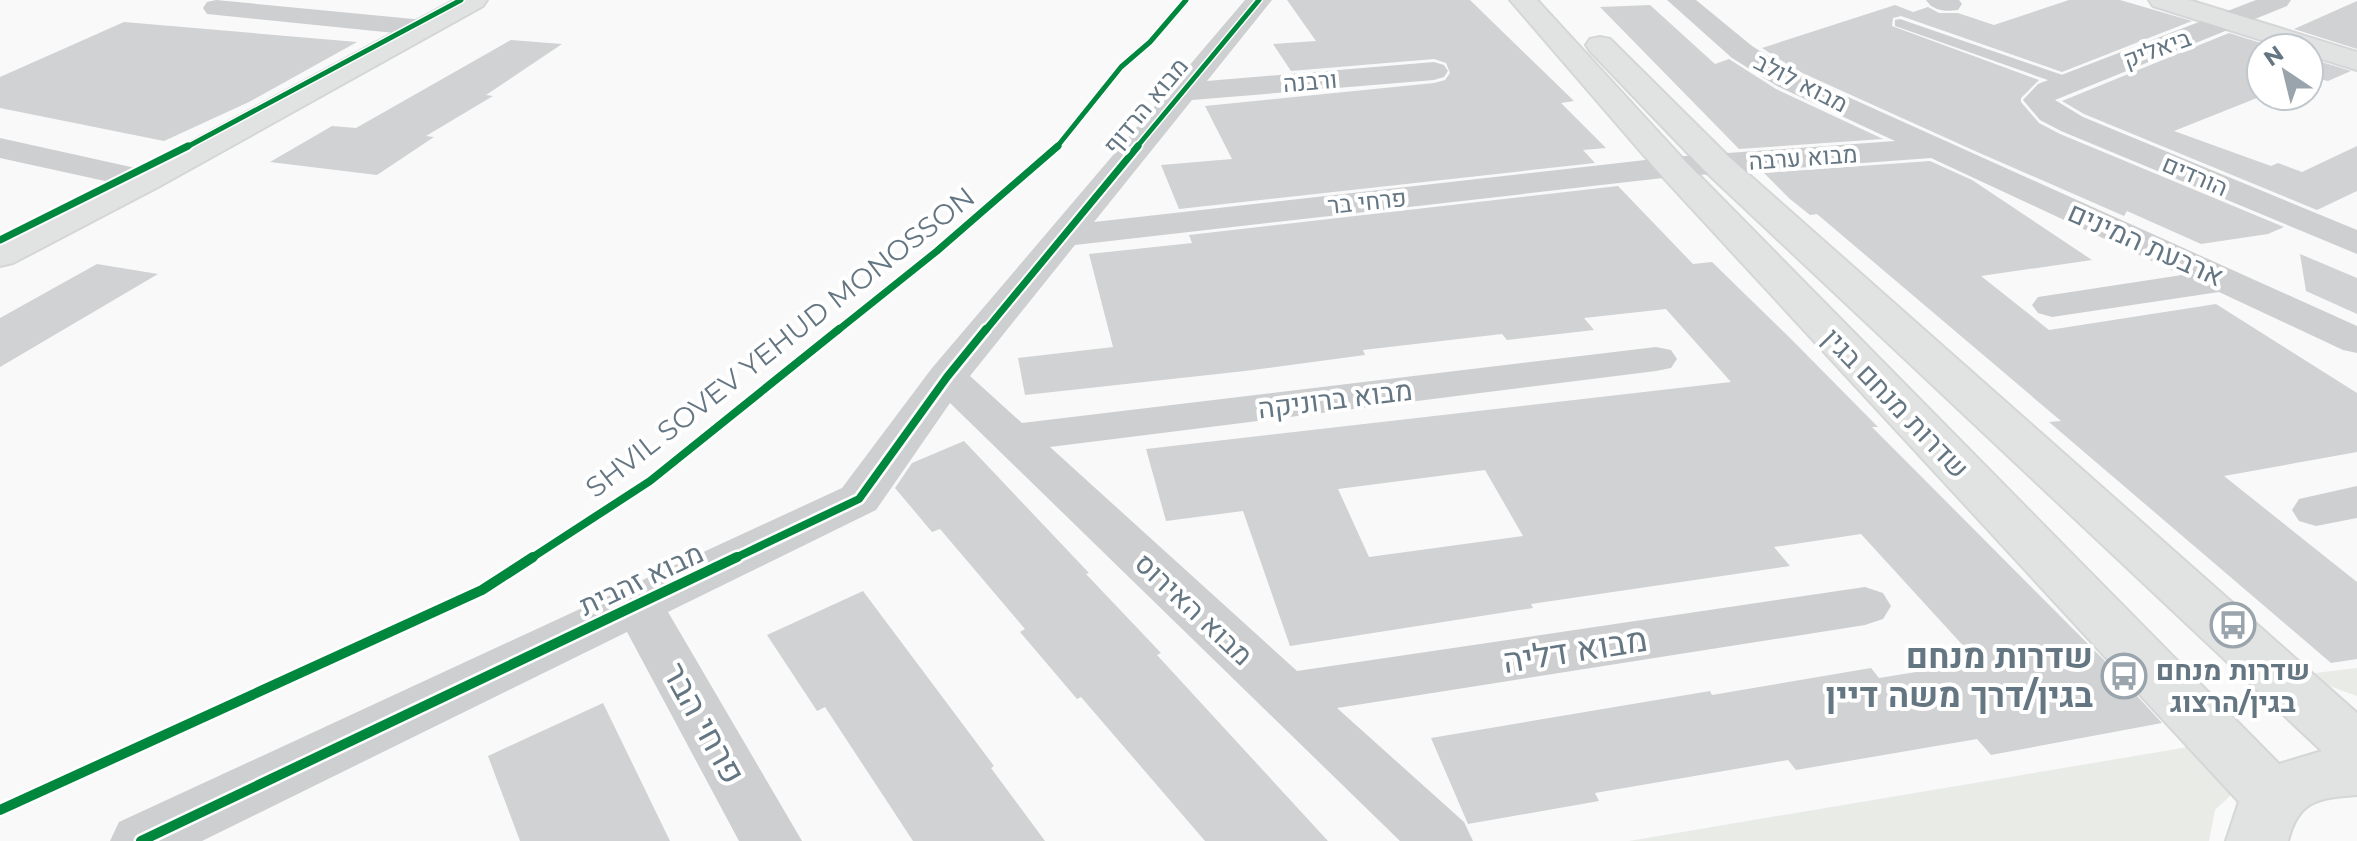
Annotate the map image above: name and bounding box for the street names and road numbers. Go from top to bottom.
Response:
street label: ביאליק [2119,23,2195,74]
street label: מבוא לולב [1750,47,1853,118]
street label: מבוא הרדוף [1097,52,1194,160]
street label: ורבנה [1282,65,1338,98]
street label: מבוא ערבה [1748,139,1858,176]
street label: הורדים [2158,149,2232,202]
street label: SHVIL SOVEV YEHUD MONOSSON [579,180,981,504]
street label: פרחי בר [1326,183,1408,220]
street label: ארבעת המינים [2063,195,2229,293]
street label: שדרות מנחם בגין [1816,321,1976,485]
street label: מבוא ברוניקה [1256,373,1414,425]
street label: מבוא זהבית [573,535,709,623]
street label: מבוא האירוס [1128,546,1260,672]
street label: מבוא דליה [1500,618,1650,682]
street label: פרחי הבר [654,655,754,791]

